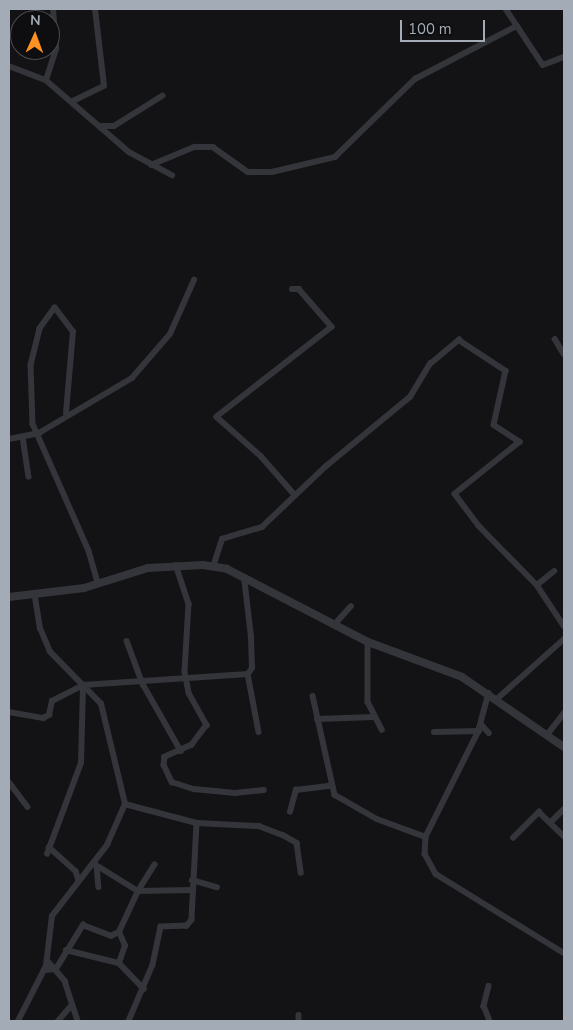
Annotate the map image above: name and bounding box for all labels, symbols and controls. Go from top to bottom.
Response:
north arrow [10,10,60,60]
scale bar [403,10,488,42]
text: N [30,11,41,30]
text: 100 m [408,19,452,39]

